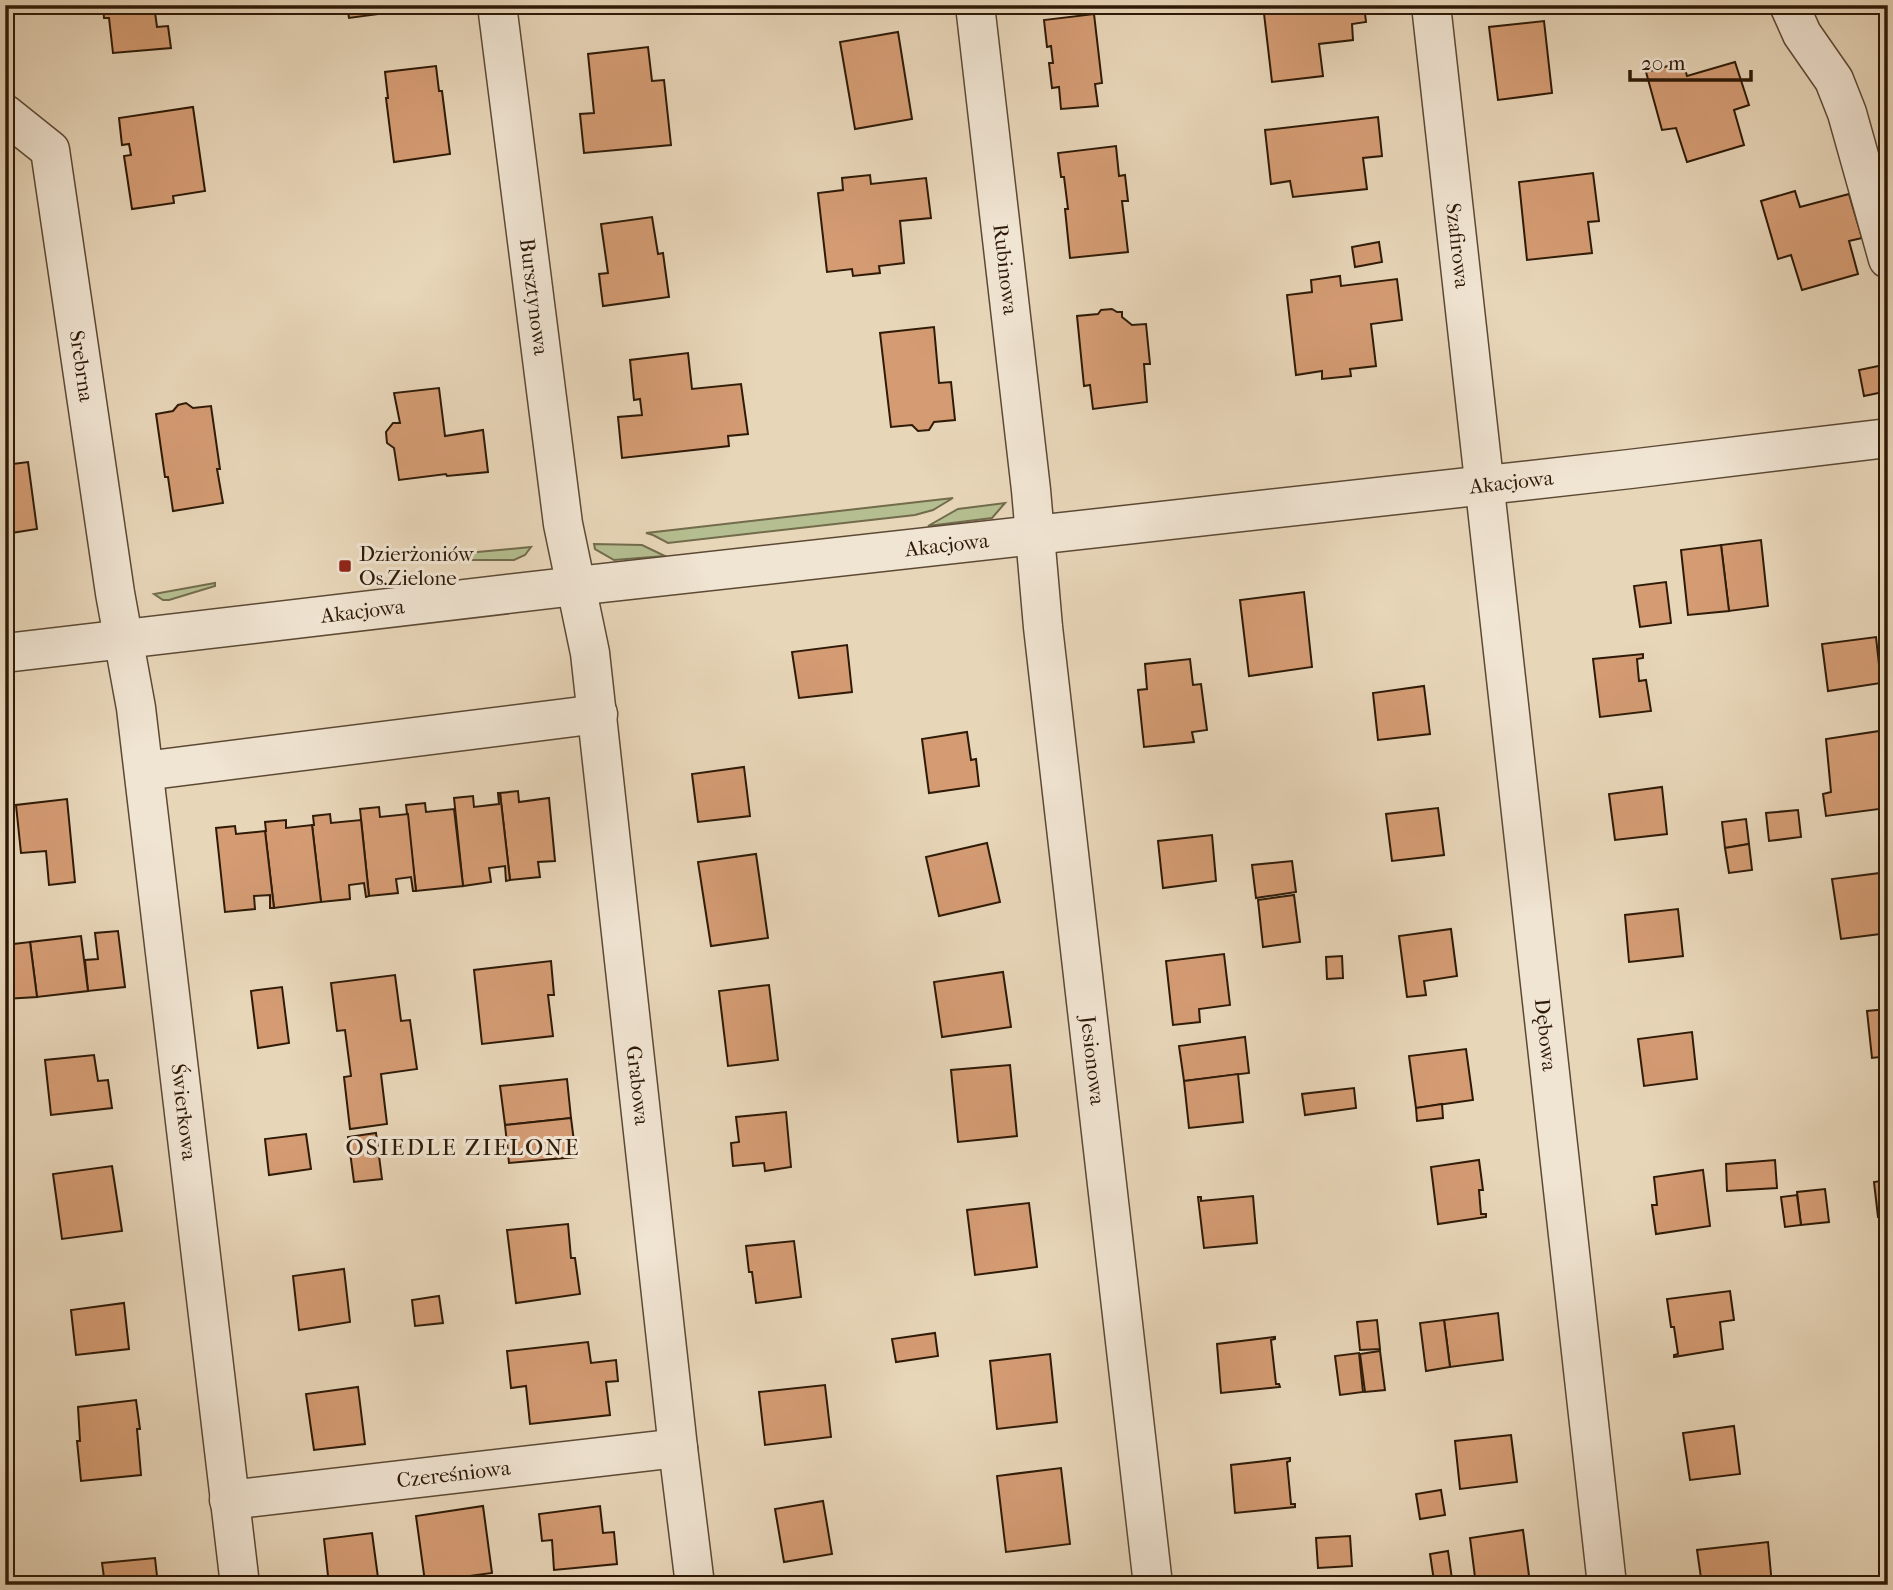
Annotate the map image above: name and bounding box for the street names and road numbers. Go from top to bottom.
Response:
street label: Szafirowa [1441,202,1474,290]
street label: Rubinowa [988,223,1023,316]
street label: Bursztynowa [515,237,553,357]
street label: Srebrna [65,329,99,404]
street label: Akacjowa [1467,466,1555,499]
street label: Akacjowa [903,528,990,562]
street label: Akacjowa [318,594,406,628]
street label: Dębowa [1530,997,1562,1072]
street label: Jesionowa [1076,1013,1110,1107]
street label: Grabowa [622,1044,654,1127]
street label: Świerkowa [166,1062,202,1162]
street label: Czereśniowa [395,1455,512,1492]

